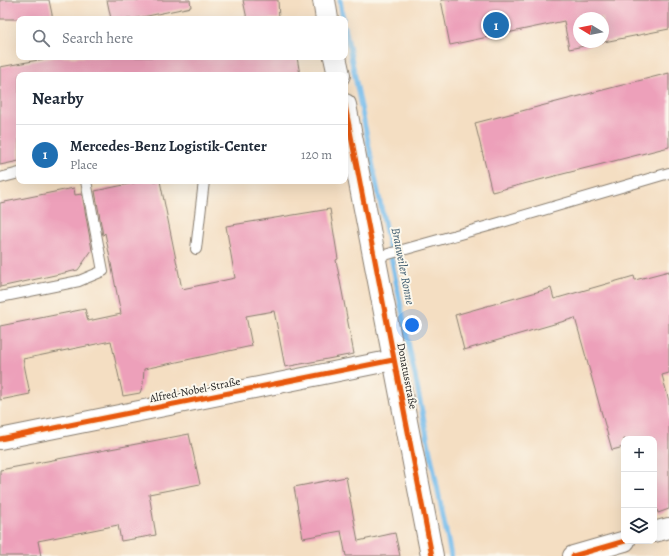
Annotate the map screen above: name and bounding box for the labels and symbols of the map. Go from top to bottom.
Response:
pin: 1 [483,10,509,40]
north arrow [573,12,609,48]
water label: Brauweiler Ronne [388,226,418,307]
your location [402,315,422,335]
street label: Donatusstraße [393,342,421,410]
street label: Alfred-Nobel-Straße [147,374,242,406]

